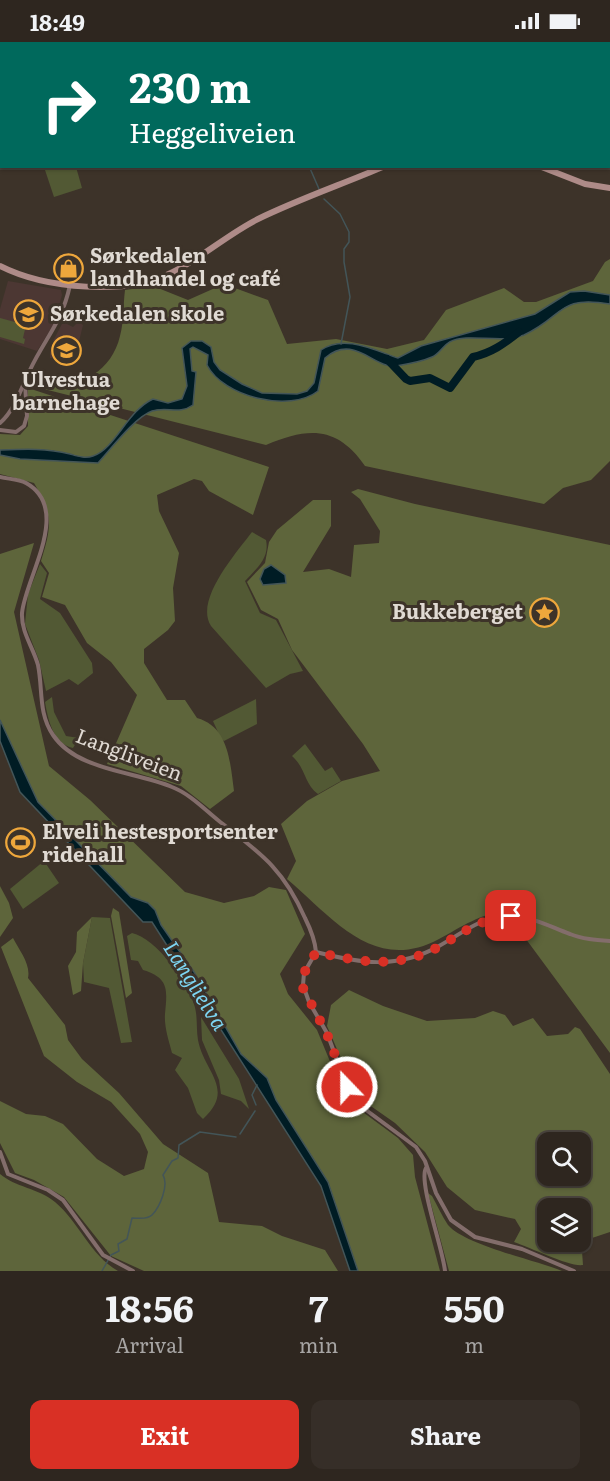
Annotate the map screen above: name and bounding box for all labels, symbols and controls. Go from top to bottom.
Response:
text: 18:49 [30,5,85,38]
text: 230 m [129,54,251,116]
icon: right [30,66,108,144]
text: Heggeliveien [129,111,296,151]
place label: Sørkedalen landhandel og café [90,239,280,292]
shop icon: Sørkedalen landhandel og café [53,252,85,284]
place label: Sørkedalen skole [50,297,224,327]
school or university icon: Sørkedalen skole [13,298,45,330]
school or university icon: Ulvestua barnehage [50,334,82,366]
place label: Ulvestua barnehage [12,363,120,416]
place label: Bukkeberget [392,595,523,625]
place icon: Bukkeberget [528,596,560,628]
street label: Langliveien [72,719,187,787]
place label: Elveli hestesportsenter ridehall [42,815,278,868]
sports icon: Elveli hestesportsenter ridehall [5,827,37,859]
pin [485,890,536,941]
icon: arrive [494,899,527,932]
water label: Langlielva [157,934,237,1035]
position arrow [315,1055,379,1119]
map controls [537,1132,591,1252]
button: search [537,1132,591,1186]
button: layers [537,1198,591,1252]
text: 18:56 [105,1280,194,1333]
text: 7 [309,1280,328,1333]
text: 550 [443,1280,505,1333]
text: Arrival [115,1329,184,1359]
text: min [299,1329,338,1359]
text: m [464,1329,484,1359]
button: Exit [30,1400,299,1469]
button: Share [311,1400,580,1469]

